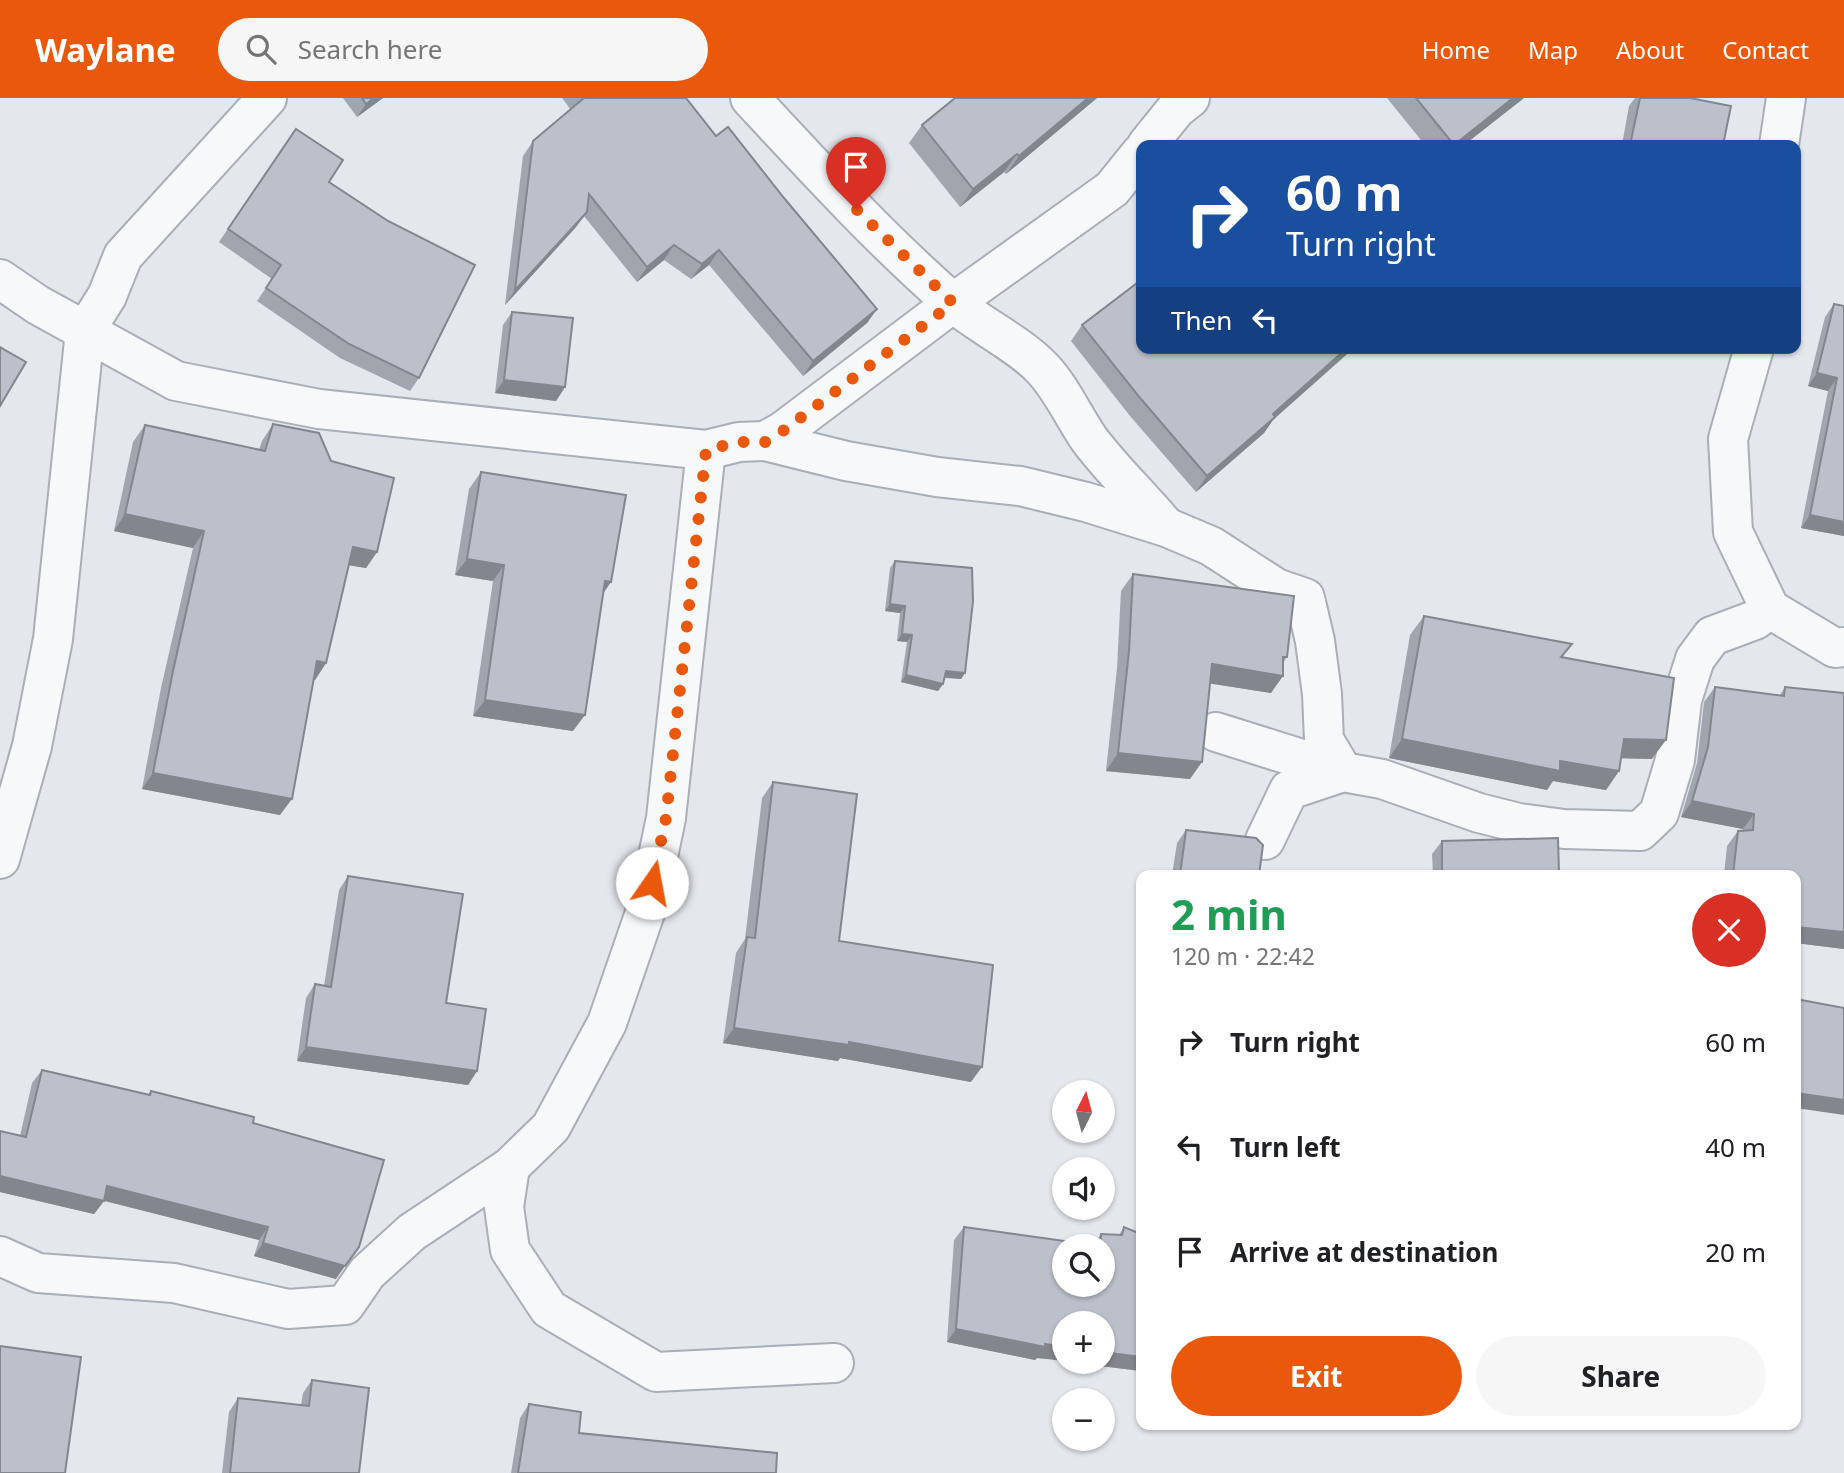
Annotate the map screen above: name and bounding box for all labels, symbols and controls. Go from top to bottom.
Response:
search box [218,18,708,81]
text: Waylane [35,27,176,72]
icon: search [242,30,280,68]
text: Search here [298,31,442,67]
text: Home [1422,33,1490,66]
text: Map [1528,33,1578,66]
text: About [1616,33,1684,66]
text: Contact [1722,33,1809,66]
pin [826,137,886,209]
icon: arrive [837,148,875,186]
text: 60 m [1286,159,1403,225]
icon: right [1171,168,1262,259]
text: Turn right [1286,222,1436,265]
icon: left [1246,301,1284,339]
text: Then [1171,302,1232,338]
position arrow [615,846,689,920]
text: 2 min [1171,885,1287,942]
button: close [1692,893,1766,967]
text: 120 m · 22:42 [1171,940,1315,972]
icon: right [1171,1023,1209,1061]
text: Turn right [1230,1024,1360,1060]
text: 60 m [1705,1024,1766,1060]
north arrow [1052,1080,1115,1143]
map controls [1052,1080,1115,1451]
icon: left [1171,1128,1209,1166]
text: Turn left [1230,1129,1341,1165]
text: 40 m [1705,1129,1766,1165]
button: sound [1052,1157,1115,1220]
icon: arrive [1171,1233,1209,1271]
button: search [1052,1234,1115,1297]
text: Arrive at destination [1230,1234,1499,1270]
text: 20 m [1705,1234,1766,1270]
button: + [1052,1311,1115,1374]
button: Exit [1171,1336,1462,1416]
button: Share [1476,1336,1766,1416]
button: − [1052,1388,1115,1451]

